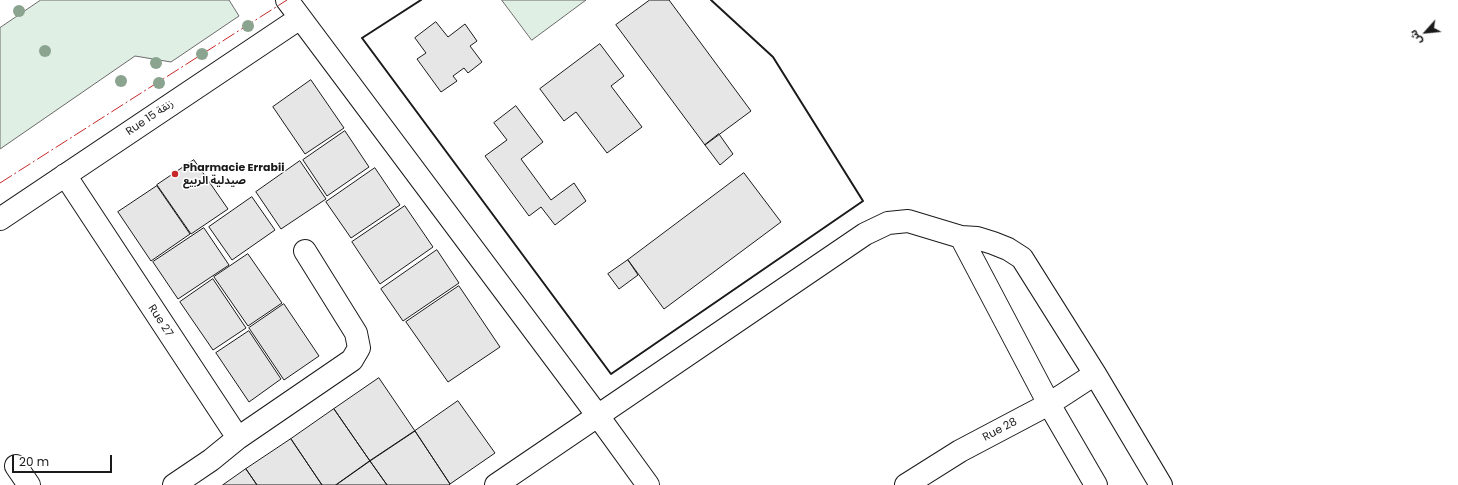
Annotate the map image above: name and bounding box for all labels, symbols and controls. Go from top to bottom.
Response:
north arrow [1406,12,1446,52]
text: ش [1405,27,1426,48]
street label: Rue 15 زنقة [124,97,176,139]
place label: Pharmacie Errabii صيدلية الربيع [183,161,284,187]
marker: Pharmacie Errabii صيدلية الربيع [170,169,180,179]
street label: Rue 27 [145,302,175,340]
street label: Rue 28 [981,416,1019,444]
scale bar [14,447,114,473]
text: 20 m [19,453,49,470]

